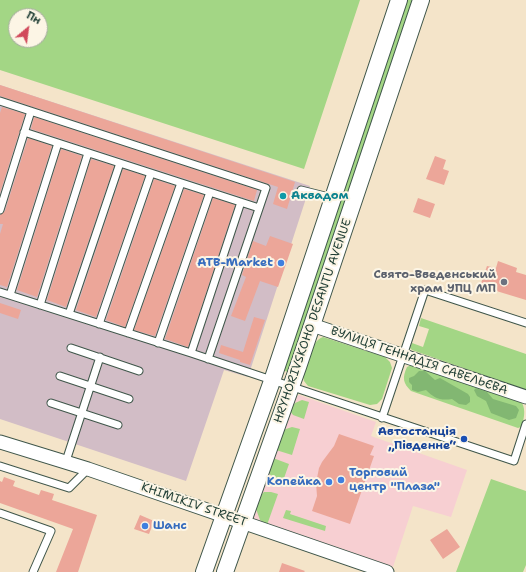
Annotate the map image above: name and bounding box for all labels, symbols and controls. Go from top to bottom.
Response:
north arrow [8,8,48,48]
text: Пн [24,8,44,28]
place label: Аквадом [291,189,349,203]
marker: Аквадом [278,191,288,201]
street label: HRYHORIVSKOHO DESANTU AVENUE [271,217,355,425]
place label: ATB-Market [197,256,273,270]
marker: ATB-Market [276,258,286,268]
place label: Свято-Введенський храм УПЦ МП [374,268,496,296]
marker: Свято-Введенський храм УПЦ МП [499,277,509,287]
street label: ВУЛИЦЯ ГЕННАДІЯ САВЕЛЬЄВА [329,324,509,398]
place label: Автостанція „Південне“ [378,425,456,453]
marker: Автостанція „Південне“ [459,434,469,444]
place label: Торговий центр "Плаза" [349,466,440,494]
place label: Копейка [267,475,321,489]
marker: Торговий центр "Плаза" [336,475,346,485]
marker: Копейка [324,477,334,487]
street label: KHIMIKIV STREET [139,480,249,530]
place label: Шанс [153,519,187,533]
marker: Шанс [140,521,150,531]

